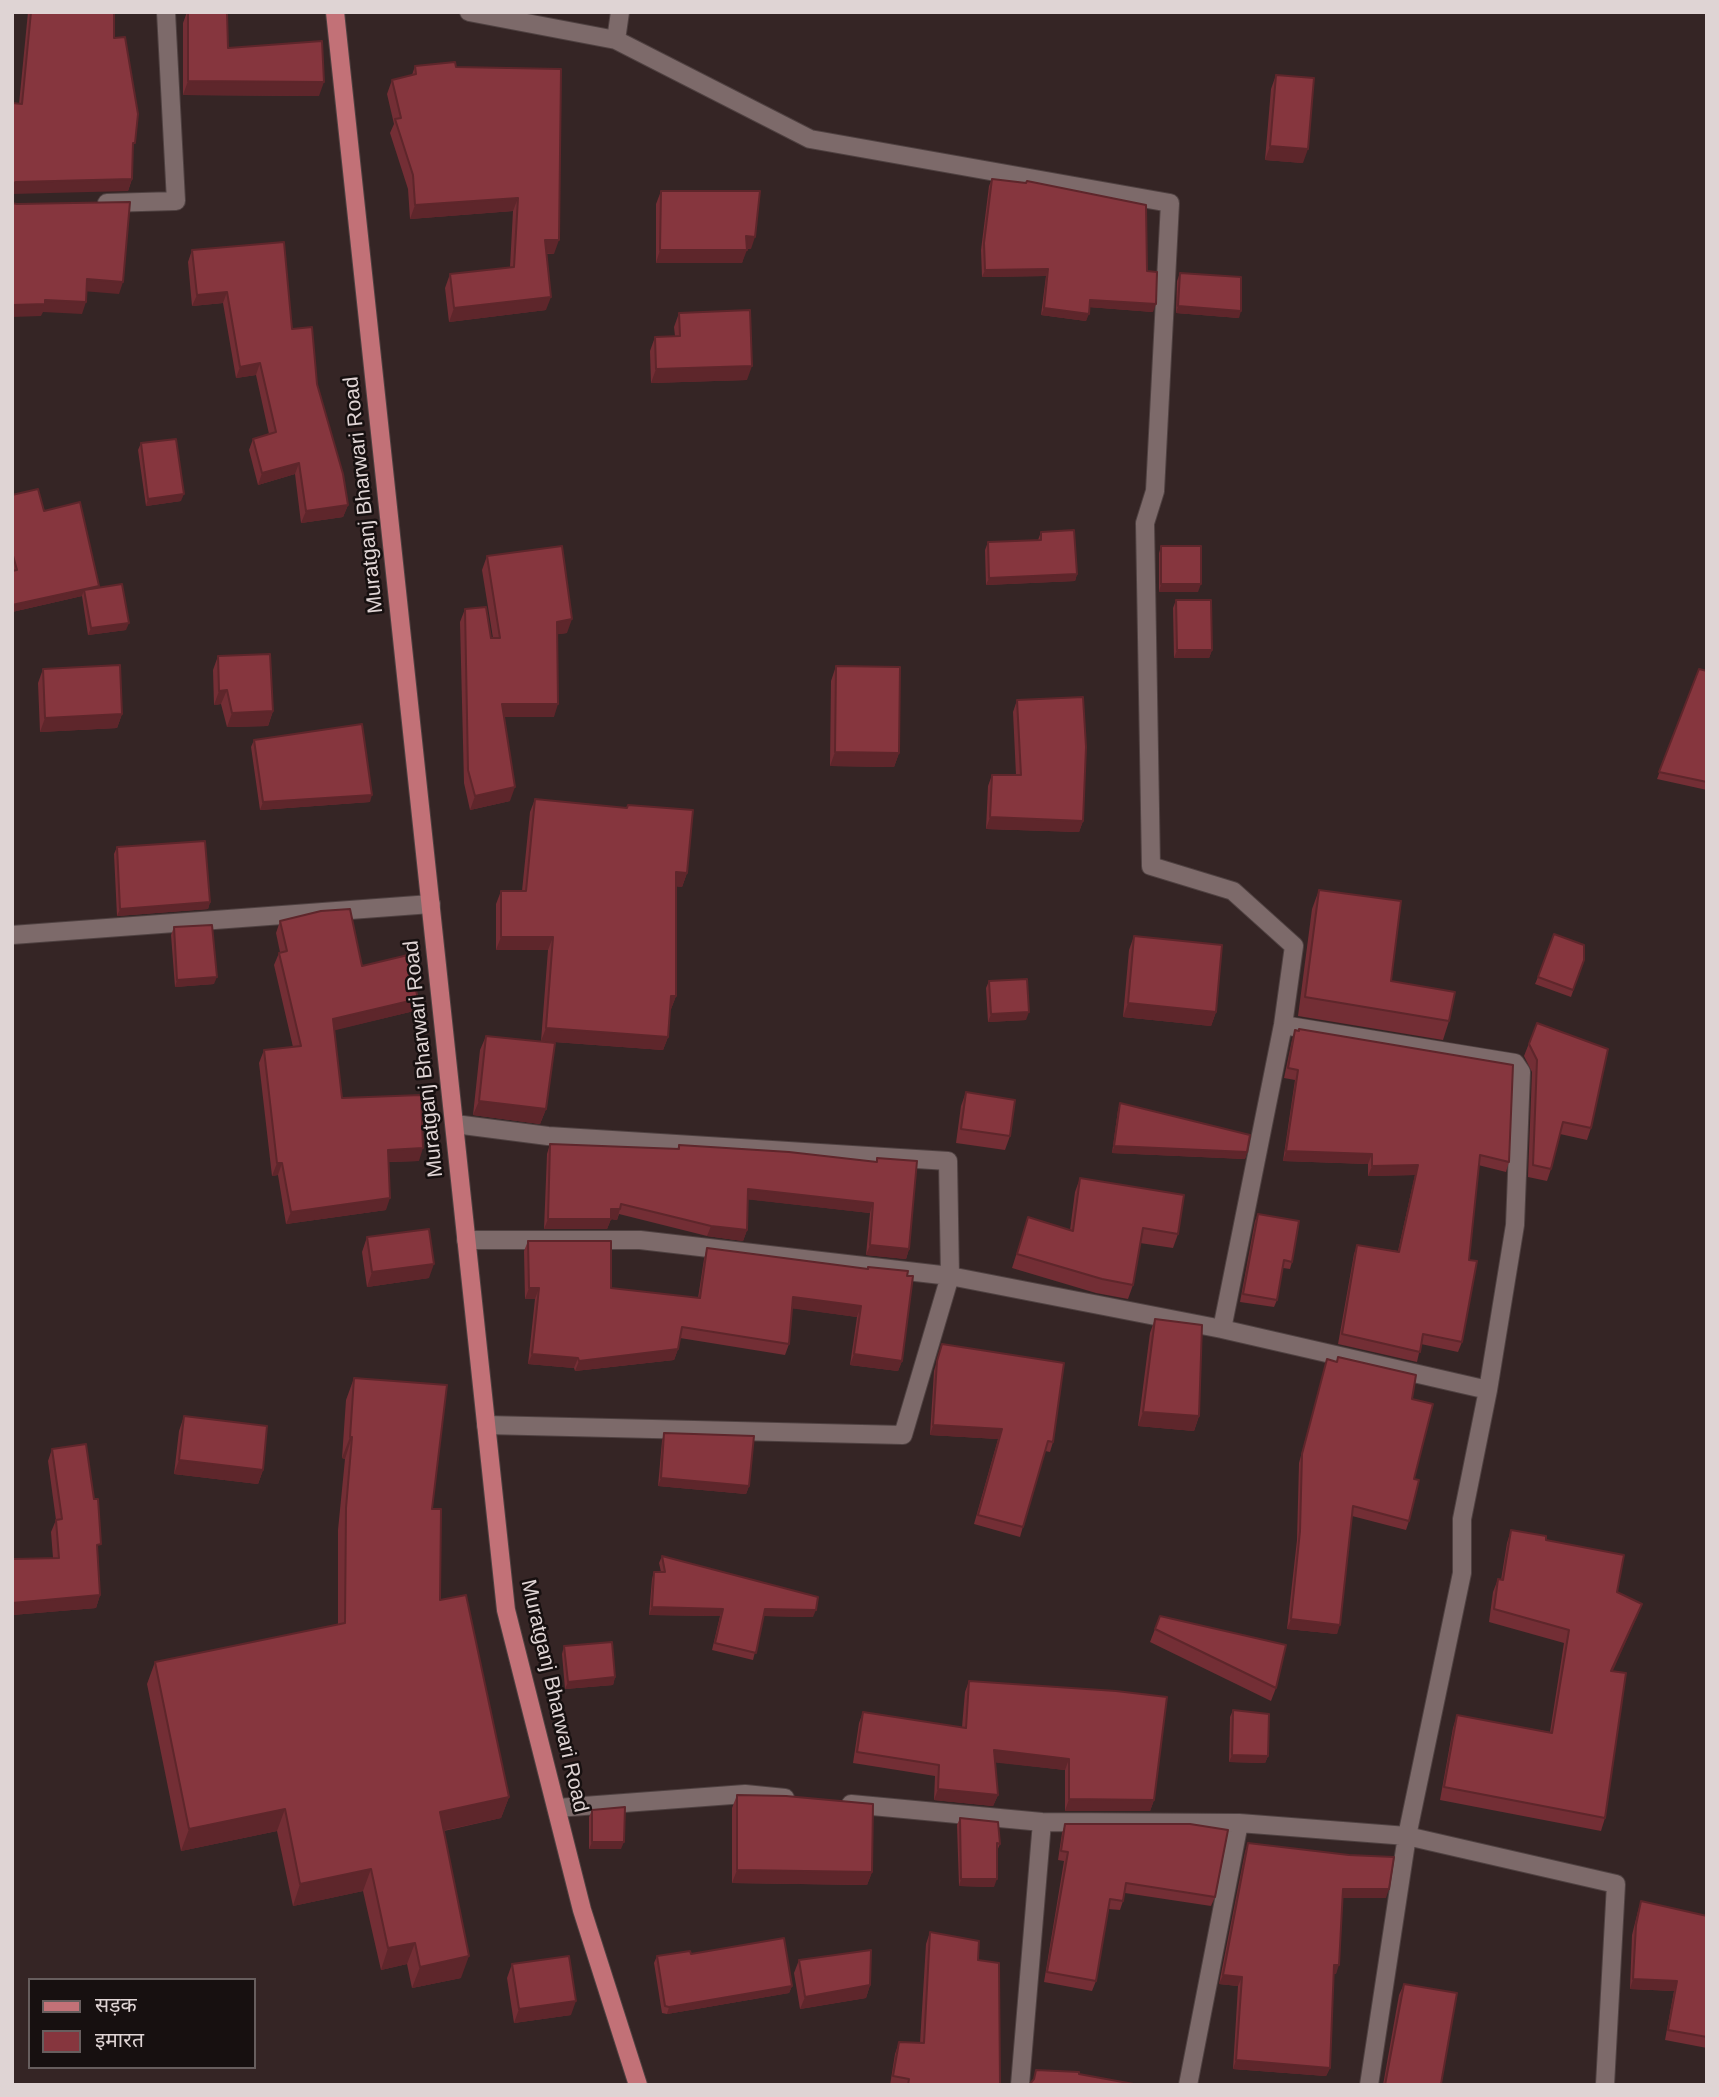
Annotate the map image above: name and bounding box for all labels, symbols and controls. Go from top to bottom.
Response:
street label: Muratganj Bharwari Road [339,375,389,615]
street label: Muratganj Bharwari Road [399,939,449,1179]
street label: Muratganj Bharwari Road [515,1577,593,1815]
legend [28,1978,256,2069]
text: सड़क [95,1993,137,2016]
text: इमारत [95,2028,144,2051]

